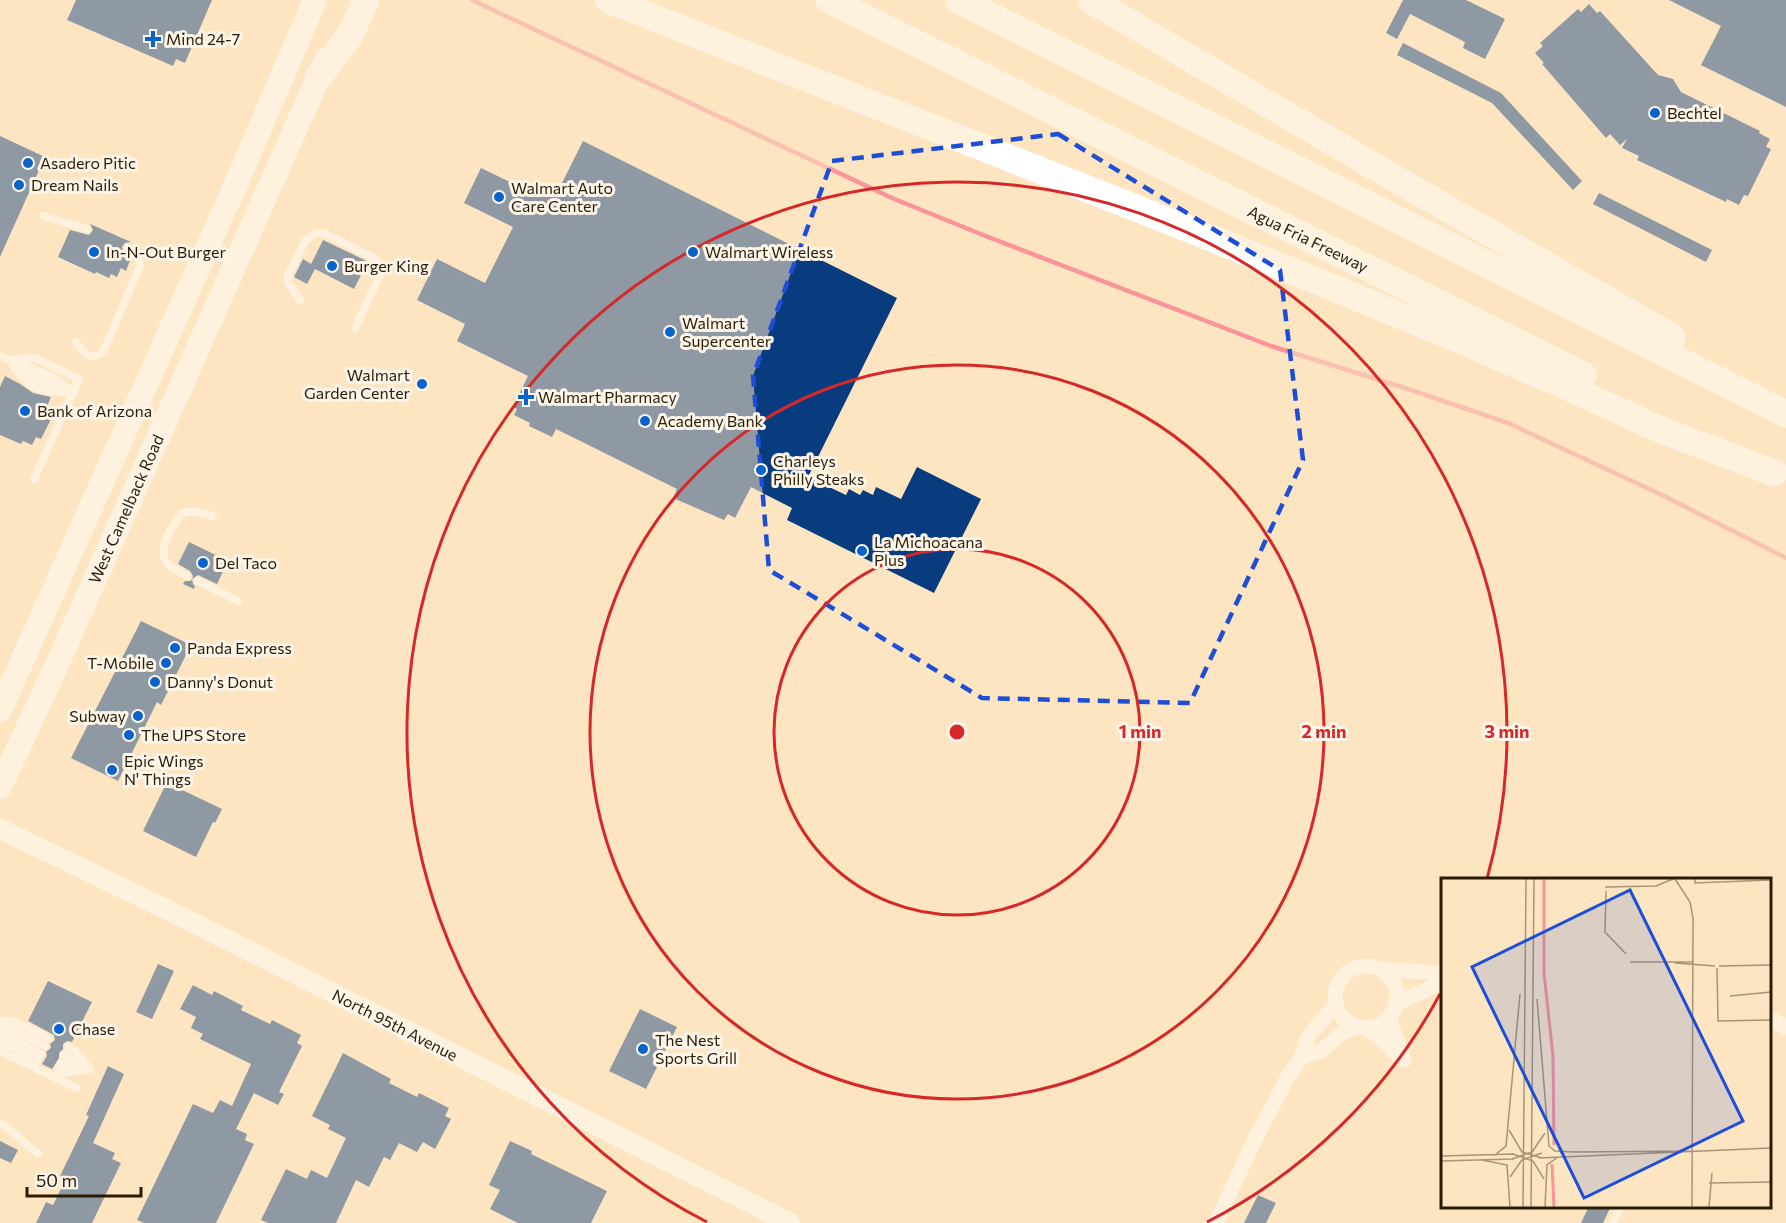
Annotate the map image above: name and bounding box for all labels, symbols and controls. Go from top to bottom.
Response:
place label: Mind 24-7 [166,29,240,48]
marker: Mind 24-7 [144,30,162,48]
place label: Bechtel [1667,103,1722,122]
marker: Bechtel [1648,106,1662,120]
place label: Asadero Pitic [40,153,136,172]
marker: Asadero Pitic [21,156,35,170]
place label: Dream Nails [31,175,119,194]
marker: Dream Nails [12,178,26,192]
place label: Walmart Auto Care Center [511,178,613,215]
marker: Walmart Auto Care Center [492,190,506,204]
street label: Agua Fria Freeway [1245,201,1371,276]
place label: In-N-Out Burger [106,242,226,261]
place label: Walmart Wireless [705,242,833,261]
marker: In-N-Out Burger [87,245,101,259]
marker: Walmart Wireless [686,245,700,259]
place label: Burger King [344,256,429,275]
marker: Burger King [325,259,339,273]
place label: Walmart Supercenter [682,313,772,350]
marker: Walmart Supercenter [663,325,677,339]
place label: Walmart Garden Center [304,365,411,402]
marker: Walmart Garden Center [415,377,429,391]
place label: Walmart Pharmacy [538,387,677,406]
marker: Walmart Pharmacy [519,390,533,404]
place label: Bank of Arizona [37,401,152,420]
marker: Bank of Arizona [18,404,32,418]
place label: Academy Bank [657,411,764,430]
marker: Academy Bank [638,414,652,428]
street label: West Camelback Road [84,431,167,586]
place label: Charleys Philly Steaks [773,451,864,488]
marker: Charleys Philly Steaks [754,463,768,477]
place label: La Michoacana Plus [874,532,983,569]
marker: La Michoacana Plus [855,544,869,558]
place label: Del Taco [215,553,277,572]
marker: Del Taco [196,556,210,570]
place label: Panda Express [187,638,292,657]
marker: Panda Express [168,641,182,655]
place label: T-Mobile [87,653,154,672]
marker: T-Mobile [159,656,173,670]
place label: Danny's Donut [167,672,274,691]
marker: Danny's Donut [148,675,162,689]
place label: Subway [69,706,126,725]
marker: Subway [131,709,145,723]
text: 1 min [1119,720,1161,742]
text: 2 min [1302,720,1346,742]
text: 3 min [1484,720,1530,742]
centre of rings [947,722,967,742]
place label: The UPS Store [141,725,246,744]
marker: The UPS Store [122,728,136,742]
place label: Epic Wings N' Things [124,751,204,788]
marker: Epic Wings N' Things [105,763,119,777]
inset map [1441,878,1771,1208]
street label: North 95th Avenue [330,985,461,1064]
place label: Chase [71,1019,115,1038]
marker: Chase [52,1022,66,1036]
place label: The Nest Sports Grill [655,1030,737,1067]
marker: The Nest Sports Grill [636,1042,650,1056]
scale bar [27,1160,141,1198]
text: 50 m [36,1169,77,1191]

